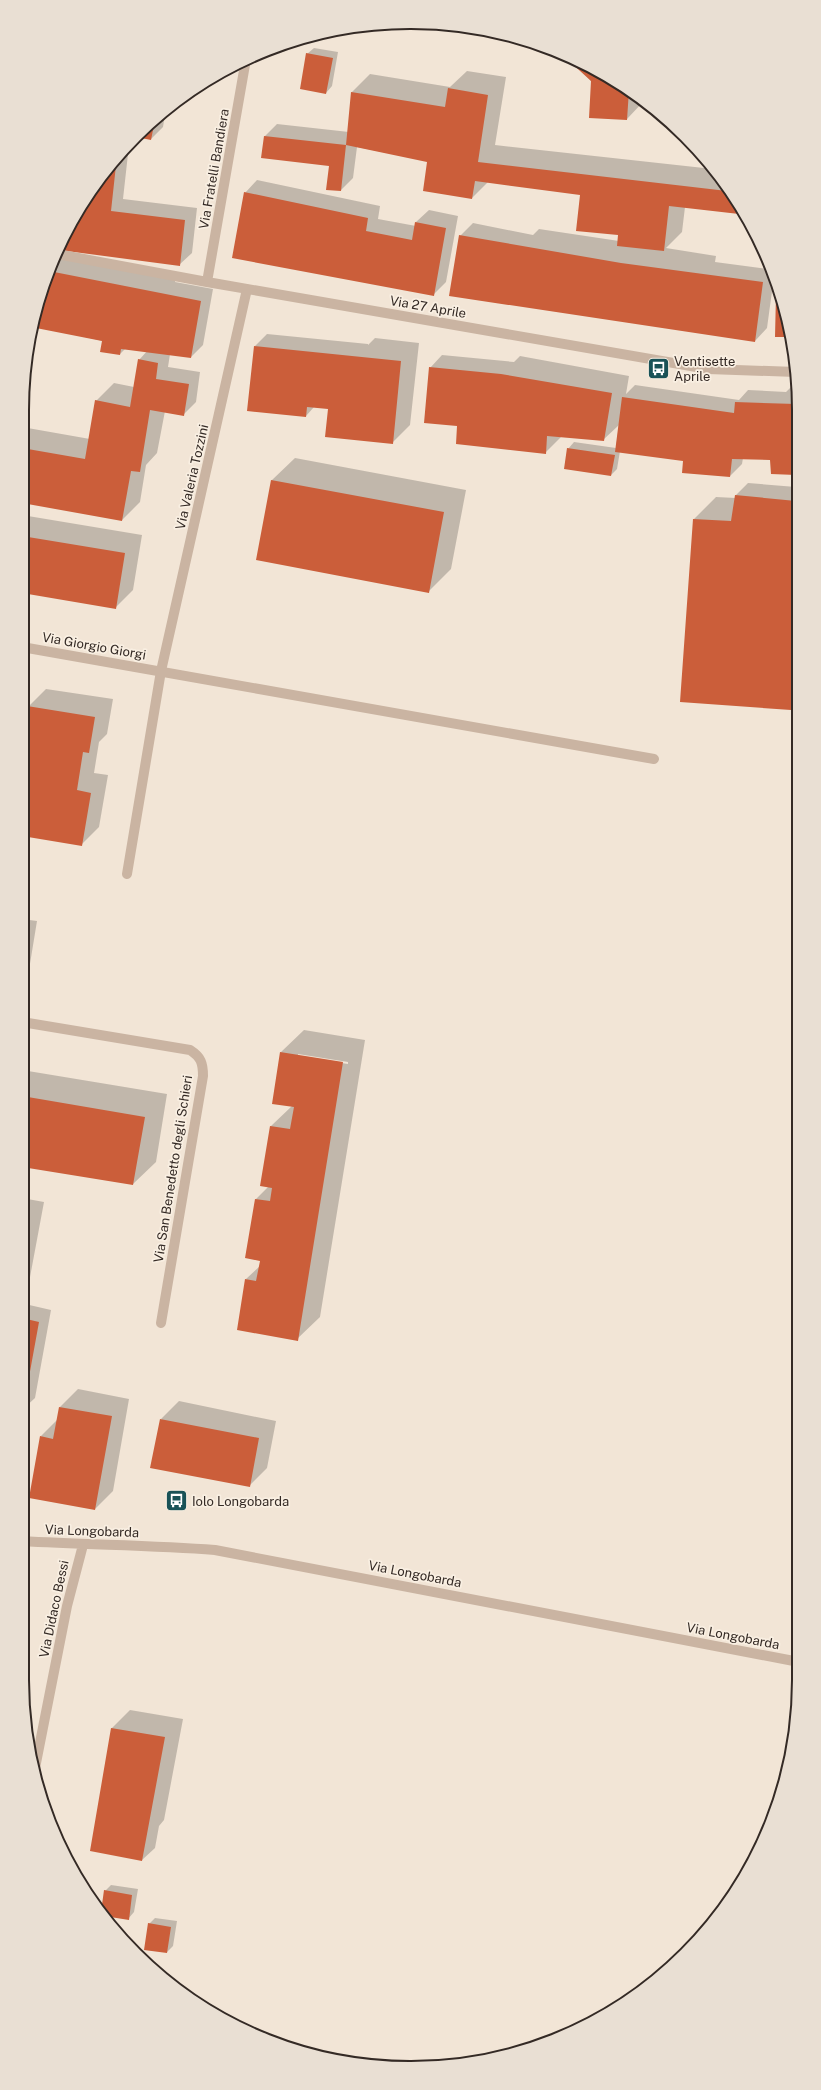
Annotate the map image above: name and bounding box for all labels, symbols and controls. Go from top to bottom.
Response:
street label: Via Fratelli Bandiera [196,108,232,230]
street label: Via 27 Aprile [389,293,467,321]
place label: Ventisette Aprile [674,354,735,384]
bus stop icon: Ventisette Aprile [646,355,672,381]
street label: Via Valeria Tozzini [173,423,211,531]
street label: Via Giorgio Giorgi [41,629,147,663]
street label: Via San Benedetto degli Schieri [151,1074,195,1264]
bus stop icon: Iolo Longobarda [163,1488,189,1514]
place label: Iolo Longobarda [192,1494,289,1509]
street label: Via Longobarda [45,1522,139,1540]
street label: Via Longobarda [367,1558,463,1590]
street label: Via Didaco Bessi [36,1559,72,1659]
street label: Via Longobarda [685,1620,781,1652]

